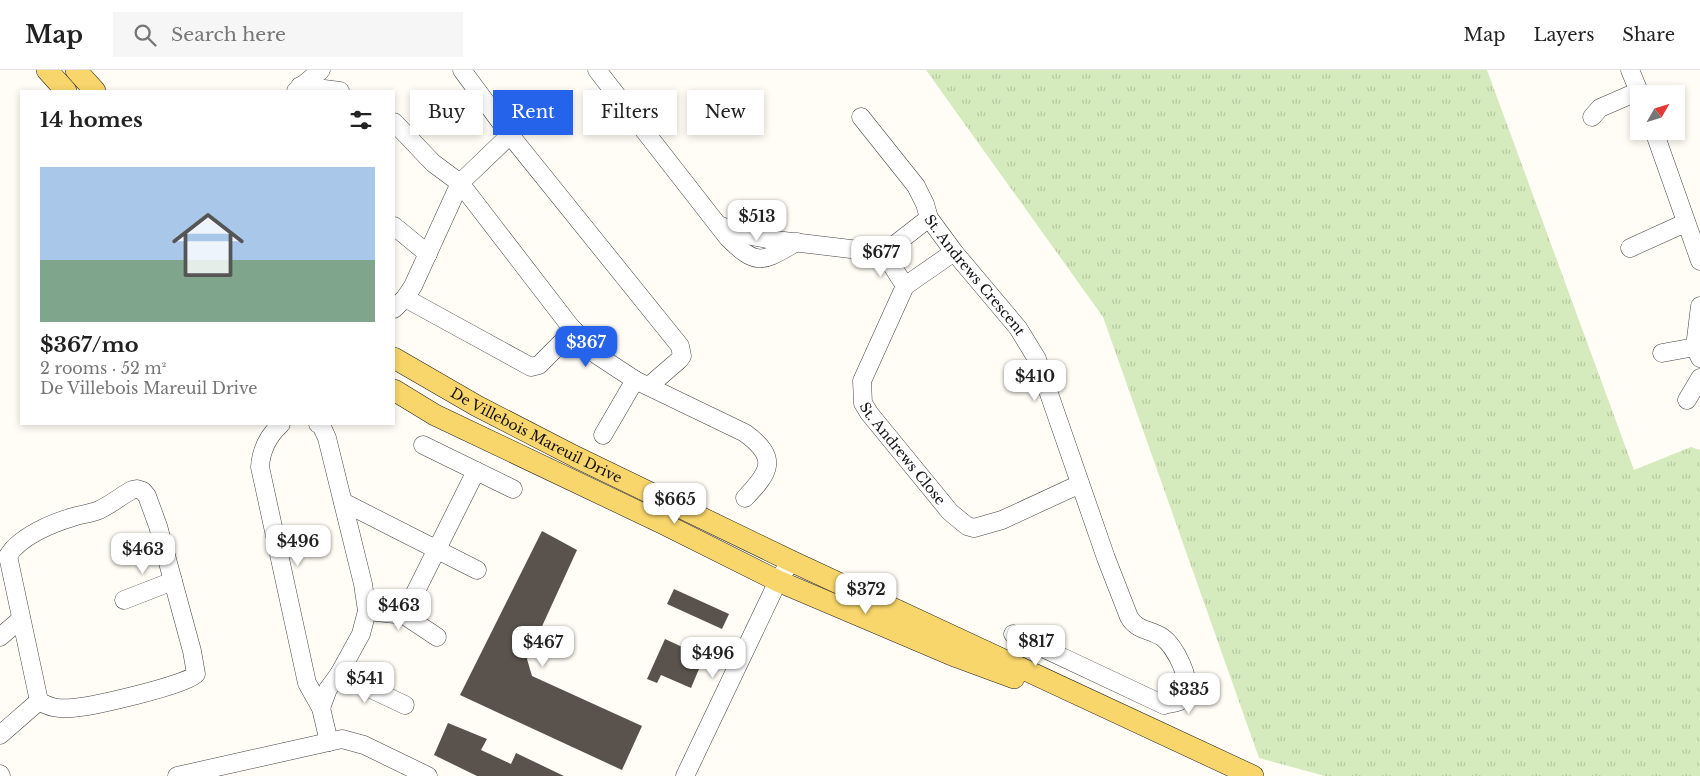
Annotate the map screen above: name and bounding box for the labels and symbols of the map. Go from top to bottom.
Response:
north arrow [1630,85,1685,140]
pin: $513 [727,200,787,242]
street label: St. Andrews Crescent [920,211,1030,339]
pin: $677 [851,236,911,278]
pin: $367 [556,326,616,368]
pin: $410 [1005,360,1065,402]
street label: De Villebois Mareuil Drive [447,384,625,487]
street label: St. Andrews Close [855,399,949,509]
pin: $665 [645,482,705,525]
pin: $496 [268,524,328,567]
pin: $463 [113,532,173,575]
pin: $372 [836,572,896,615]
pin: $463 [369,588,429,631]
pin: $817 [1006,624,1066,667]
pin: $467 [513,626,573,668]
pin: $496 [683,636,743,679]
pin: $541 [335,662,395,704]
pin: $335 [1159,672,1219,715]

